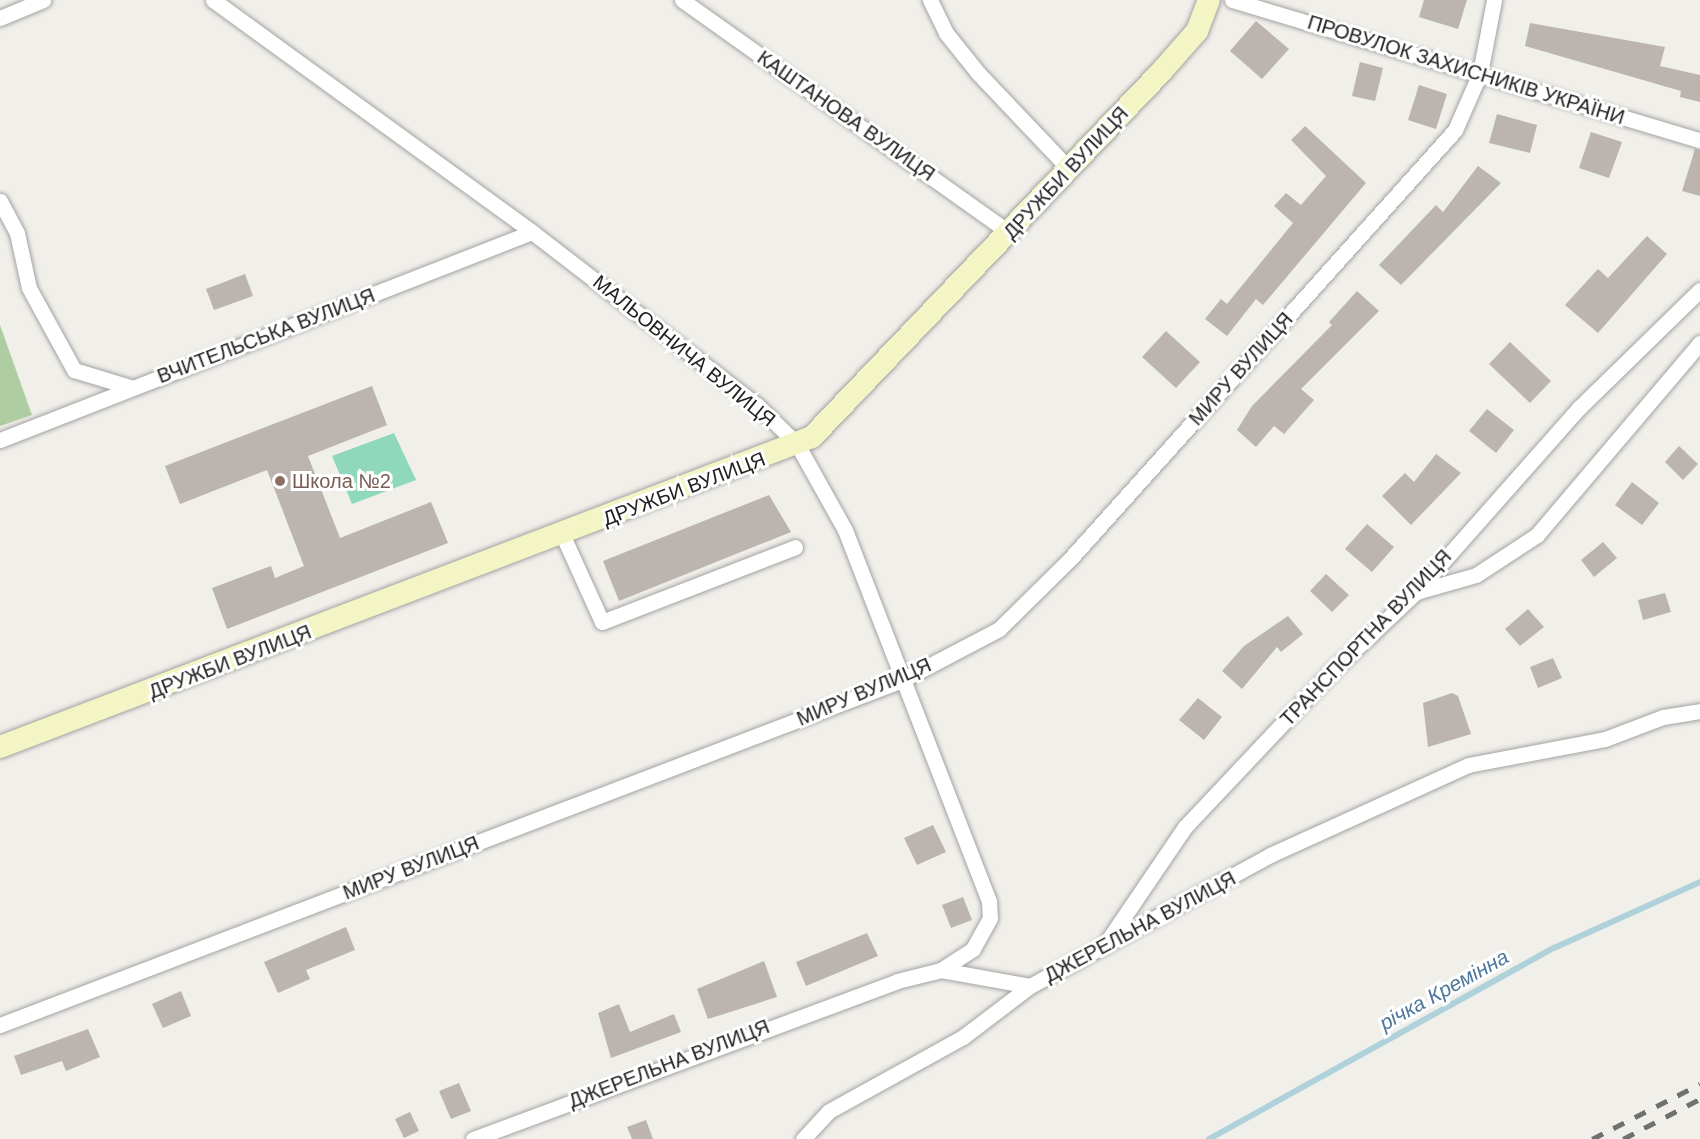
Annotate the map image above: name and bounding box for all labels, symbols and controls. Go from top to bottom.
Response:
street label: ПРОВУЛОК ЗАХИСНИКІВ УКРАЇНИ [1305,10,1627,130]
street label: КАШТАНОВА ВУЛИЦЯ [753,46,939,186]
street label: ДРУЖБИ ВУЛИЦЯ [999,102,1133,244]
street label: МАЛЬОВНИЧА ВУЛИЦЯ [588,270,780,432]
street label: ВЧИТЕЛЬСЬКА ВУЛИЦЯ [154,283,378,389]
street label: МИРУ ВУЛИЦЯ [1184,308,1298,430]
street label: ДРУЖБИ ВУЛИЦЯ [599,447,769,531]
place label: Школа №2 [292,469,391,493]
marker: Школа №2 [273,474,287,488]
street label: ТРАНСПОРТНА ВУЛИЦЯ [1275,545,1457,731]
street label: ДРУЖБИ ВУЛИЦЯ [145,620,315,704]
street label: МИРУ ВУЛИЦЯ [793,653,935,731]
street label: МИРУ ВУЛИЦЯ [340,831,482,905]
street label: ДЖЕРЕЛЬНА ВУЛИЦЯ [1040,866,1240,988]
water label: річка Кремінна [1375,944,1513,1036]
street label: ДЖЕРЕЛЬНА ВУЛИЦЯ [565,1015,773,1113]

